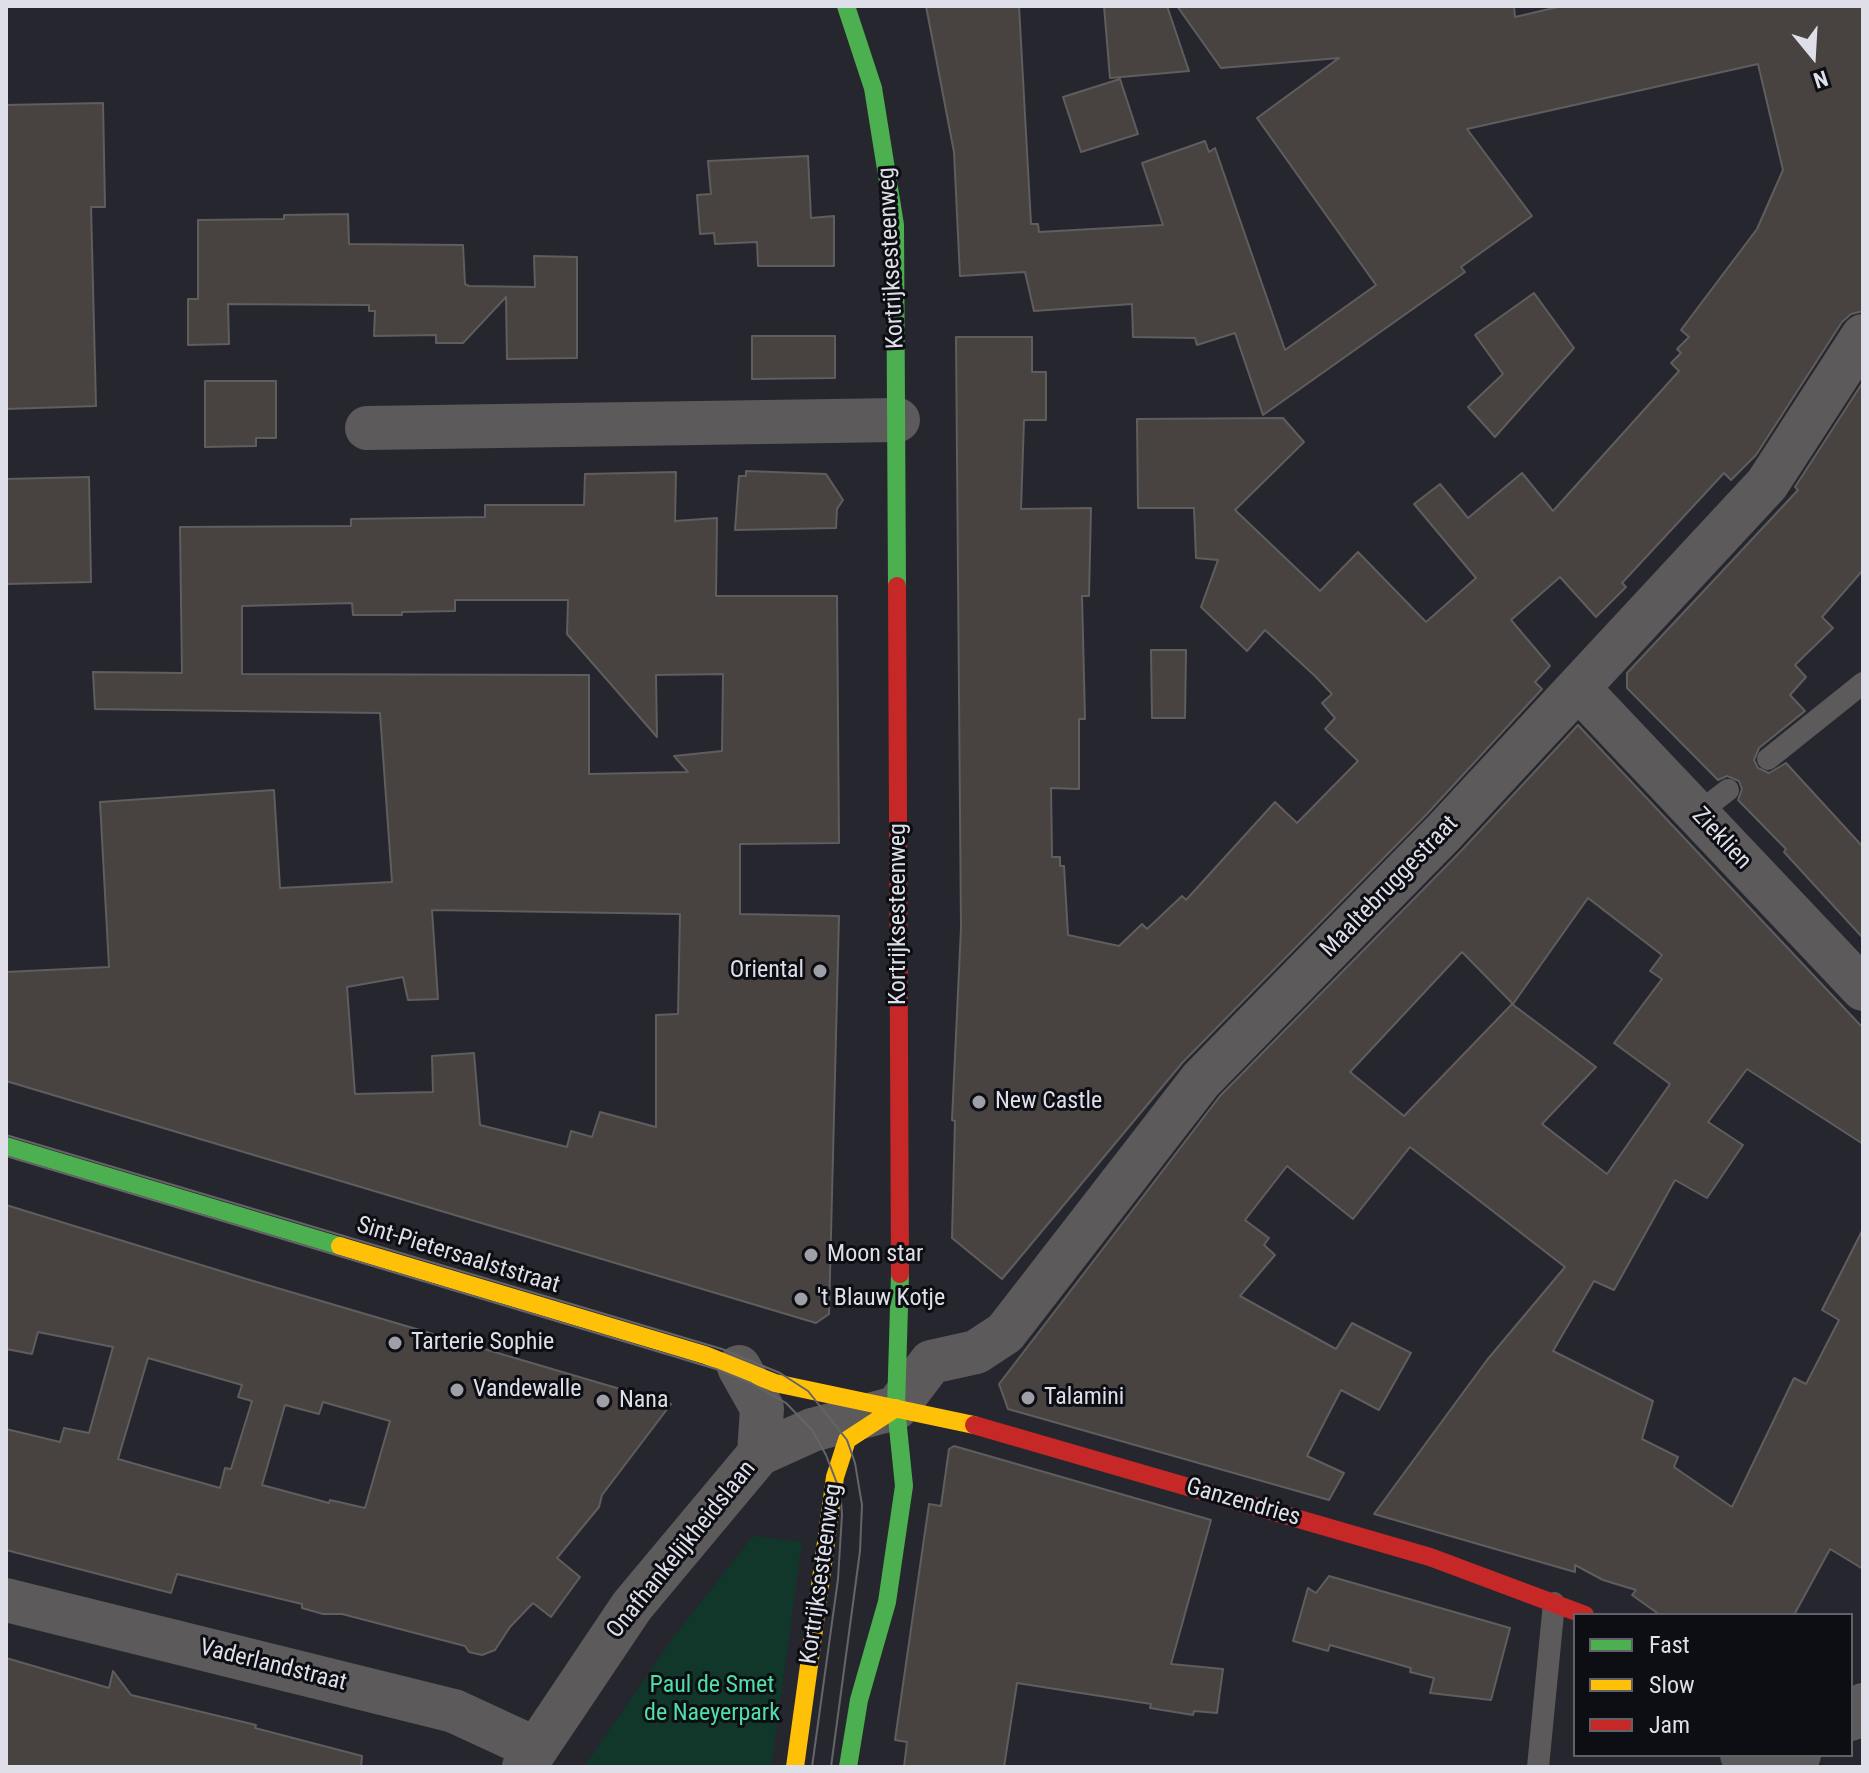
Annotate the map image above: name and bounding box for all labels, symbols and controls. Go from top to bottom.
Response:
north arrow [1773,16,1853,96]
text: N [1810,65,1831,93]
street label: Kortrijksesteenweg [873,166,911,350]
street label: Zieklien [1685,802,1757,876]
street label: Maaltebruggestraat [1315,810,1465,964]
street label: Kortrijksesteenweg [885,823,913,1005]
place label: Oriental [730,957,804,985]
marker: Oriental [811,962,829,980]
place label: New Castle [995,1088,1102,1116]
marker: New Castle [970,1093,988,1111]
street label: Sint-Pietersaalststraat [353,1211,563,1301]
place label: Moon star [827,1241,923,1269]
marker: Moon star [802,1246,820,1264]
place label: 't Blauw Kotje [817,1285,945,1313]
marker: 't Blauw Kotje [792,1290,810,1308]
place label: Tarterie Sophie [411,1329,554,1357]
marker: Tarterie Sophie [386,1334,404,1352]
place label: Vandewalle [473,1376,582,1404]
marker: Vandewalle [448,1381,466,1399]
place label: Talamini [1044,1384,1124,1412]
place label: Nana [619,1387,668,1415]
marker: Talamini [1019,1389,1037,1407]
marker: Nana [594,1392,612,1410]
street label: Onafhankelijkheidslaan [602,1455,762,1645]
street label: Ganzendries [1183,1473,1303,1533]
street label: Kortrijksesteenweg [795,1482,849,1666]
legend [1573,1613,1853,1757]
text: Fast [1649,1631,1690,1659]
street label: Vaderlandstraat [197,1634,349,1698]
text: Slow [1649,1671,1695,1699]
park label: Paul de Smet de Naeyerpark [644,1672,780,1728]
text: Jam [1649,1711,1690,1739]

